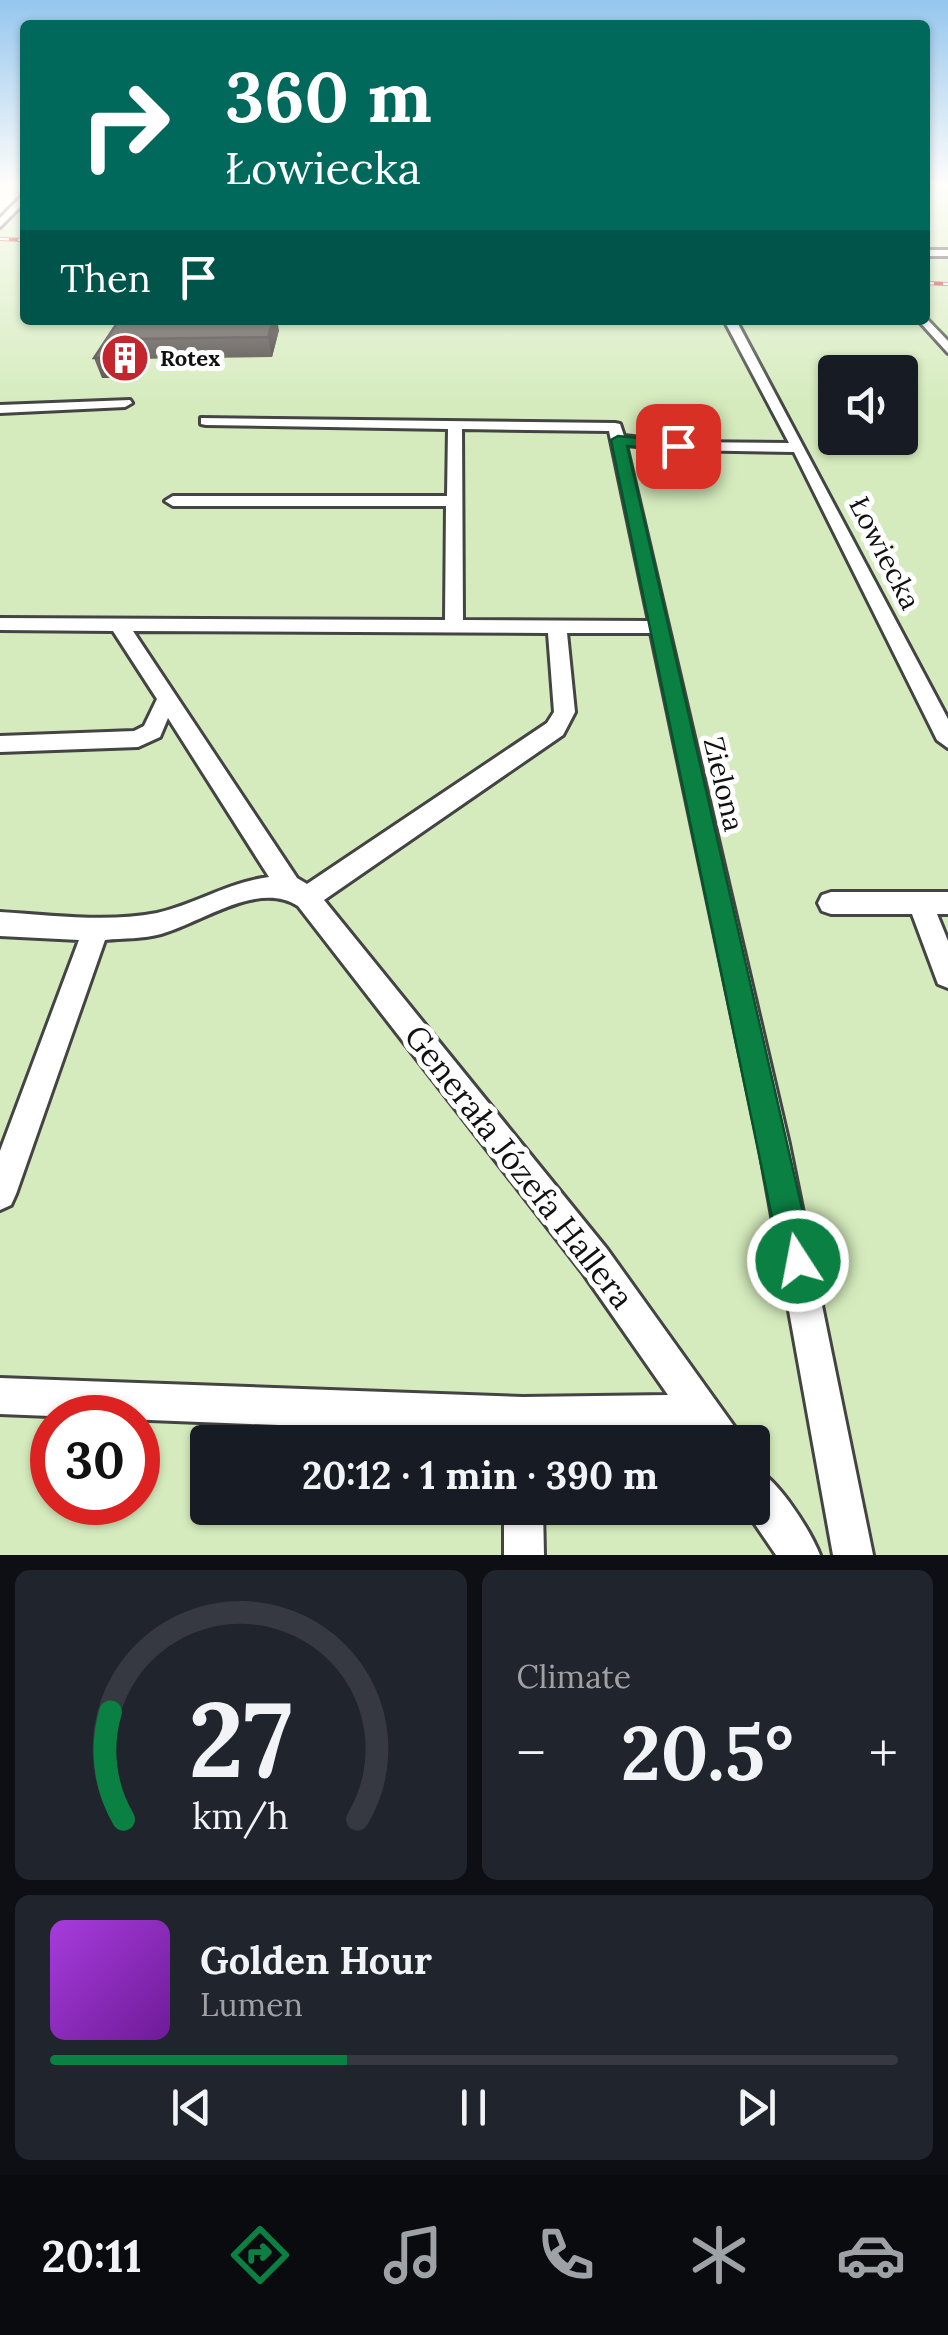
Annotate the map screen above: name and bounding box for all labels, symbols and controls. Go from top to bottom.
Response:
text: 360 m [225,52,432,141]
icon: right [60,60,190,190]
text: Łowiecka [225,139,421,196]
icon: arrive [171,250,226,305]
text: Then [60,254,151,302]
building icon: Rotex [99,332,151,384]
place label: Rotex [160,344,220,372]
map controls [818,355,918,455]
button: sound [818,355,918,455]
pin [636,404,721,489]
icon: arrive [651,419,706,474]
street label: Łowiecka [841,490,929,616]
street label: Zielona [696,733,752,835]
street label: Generała Józefa Hallera [396,1017,643,1317]
position arrow [746,1209,850,1313]
speed limit sign: 30 [30,1395,160,1525]
text: 20:12 · 1 min · 390 m [302,1451,658,1499]
text: Climate [517,1656,631,1697]
text: 27 [189,1672,293,1805]
text: 20.5° [621,1705,794,1801]
text: − [517,1718,546,1788]
text: + [869,1718,898,1788]
text: km/h [192,1793,289,1839]
text: Golden Hour [200,1936,432,1984]
text: Lumen [200,1984,303,2025]
icon: previous [164,2080,219,2135]
icon: pause [446,2080,501,2135]
icon: next [729,2080,784,2135]
icon: directions [225,2220,295,2290]
icon: music [378,2220,448,2290]
icon: phone [531,2220,601,2290]
icon: climate [684,2220,754,2290]
icon: car [836,2220,906,2290]
text: 20:11 [41,2227,142,2284]

